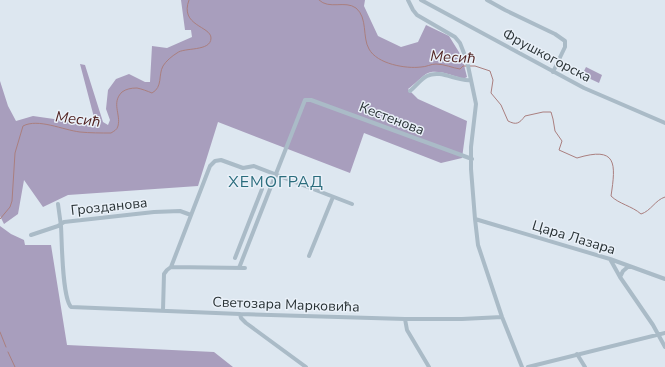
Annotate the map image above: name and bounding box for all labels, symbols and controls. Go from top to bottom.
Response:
street label: Фрушкогорска [499,24,594,87]
water label: Месић [430,46,476,68]
street label: Кестенова [357,97,427,140]
water label: Месић [54,106,102,132]
district label: ХЕМОГРАД [228,171,324,193]
street label: Грозданова [70,193,148,220]
street label: Цара Лазара [530,216,618,259]
street label: Светозара Марковића [212,292,360,317]

